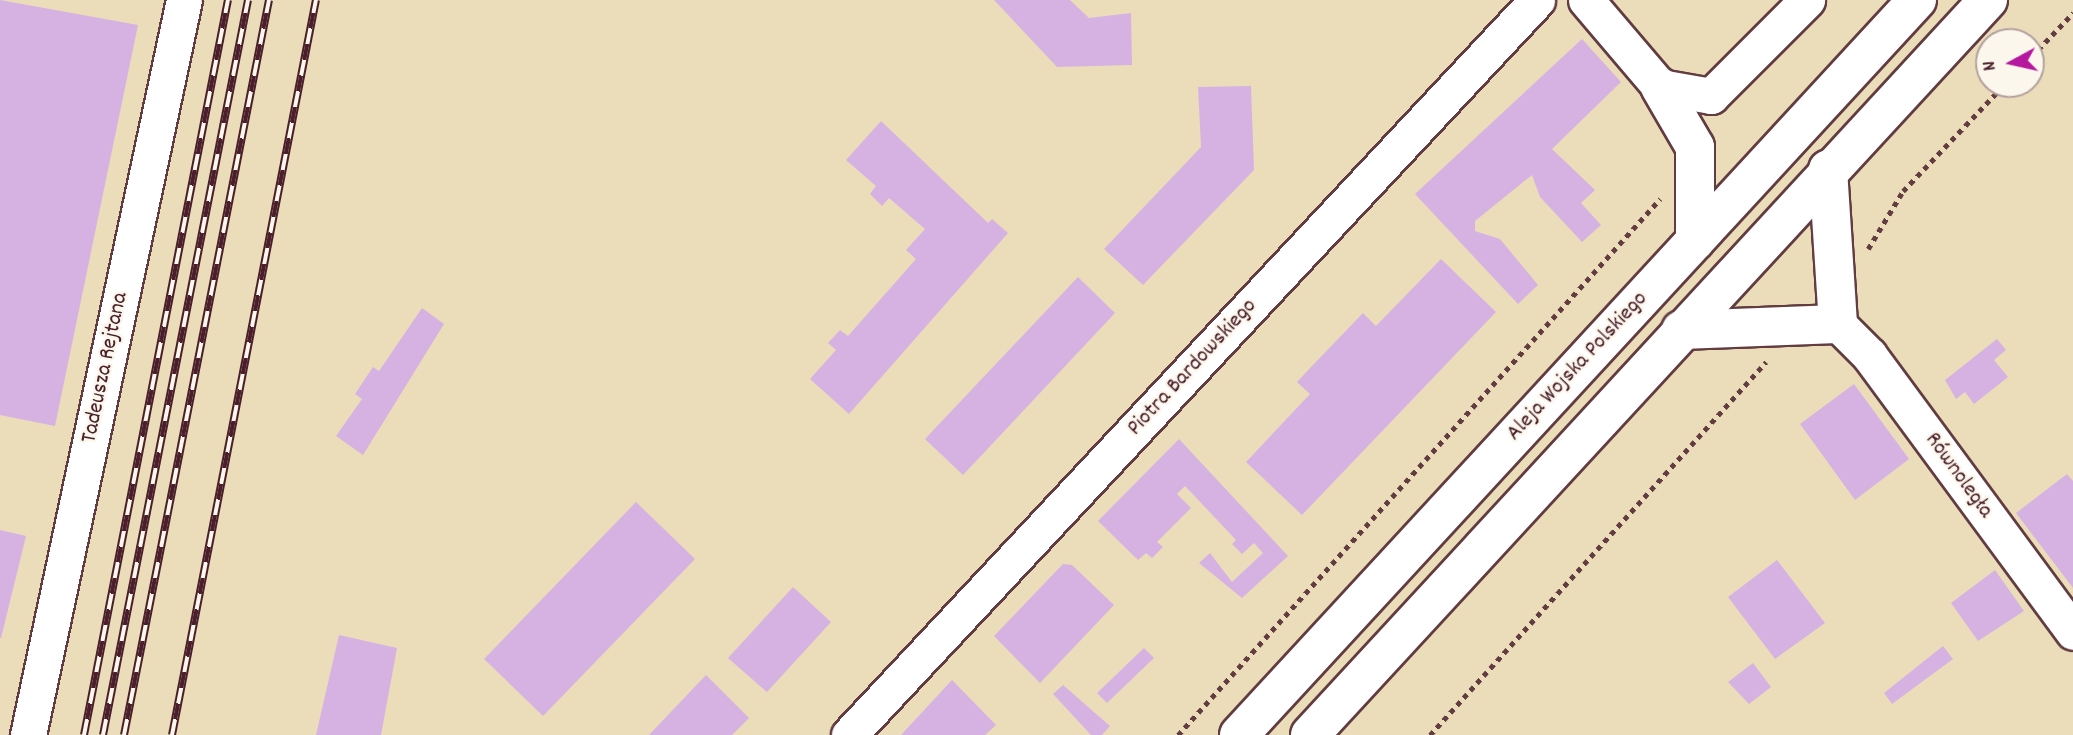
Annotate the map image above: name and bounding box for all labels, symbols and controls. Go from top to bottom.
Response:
north arrow [1975,28,2045,98]
text: N [1977,59,2005,72]
street label: Aleja Wojska Polskiego [1501,286,1655,448]
street label: Tadeusza Rejtana [77,290,135,446]
street label: Piotra Bardowskiego [1122,294,1264,442]
street label: Równoległa [1918,428,1998,524]

